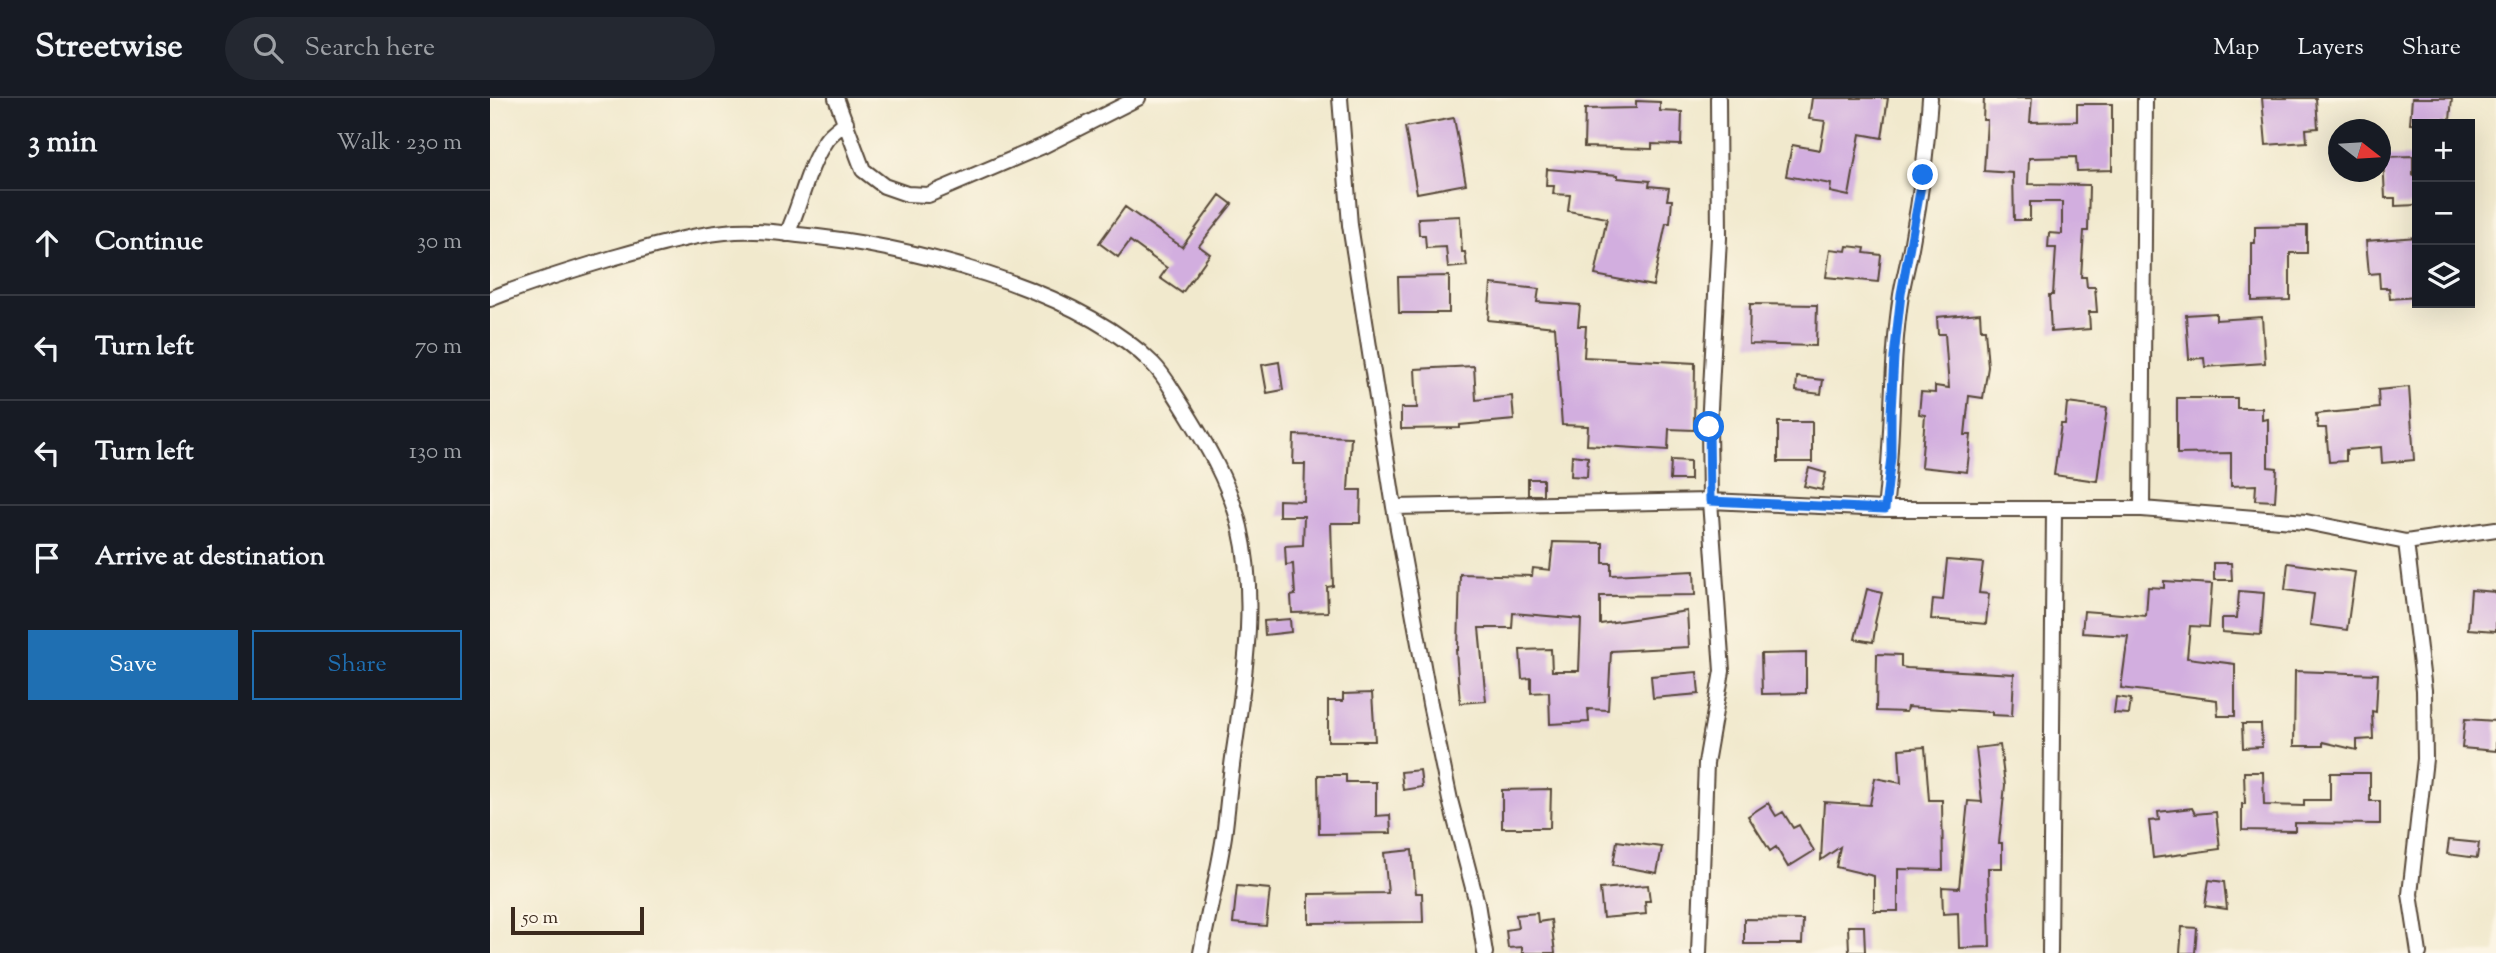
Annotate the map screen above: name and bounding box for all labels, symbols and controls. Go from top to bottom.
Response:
search box [225,17,715,80]
text: Streetwise [35,24,183,72]
icon: search [249,29,287,67]
text: Search here [305,30,435,67]
text: Map [2213,31,2259,65]
text: Layers [2297,31,2364,65]
text: Share [2402,31,2461,65]
north arrow [2328,119,2391,182]
map controls [2412,119,2475,308]
button: + [2412,119,2475,182]
text: 3 min [28,122,98,165]
text: Walk · 230 m [336,127,462,160]
route end [1907,159,1938,190]
button: − [2412,182,2475,245]
icon: ahead [28,224,66,262]
text: Continue [95,224,203,261]
text: 30 m [417,226,462,259]
button: layers [2412,245,2475,308]
icon: left [28,329,66,367]
text: Turn left [95,329,194,366]
text: 70 m [415,331,462,364]
route start [1693,411,1724,442]
icon: left [28,434,66,472]
text: Turn left [95,434,194,471]
text: 130 m [409,436,462,469]
icon: arrive [28,539,66,577]
text: Arrive at destination [95,539,325,576]
button: Save [28,630,238,700]
button: Share [252,630,462,700]
scale bar [511,904,644,936]
text: 50 m [522,905,558,932]

